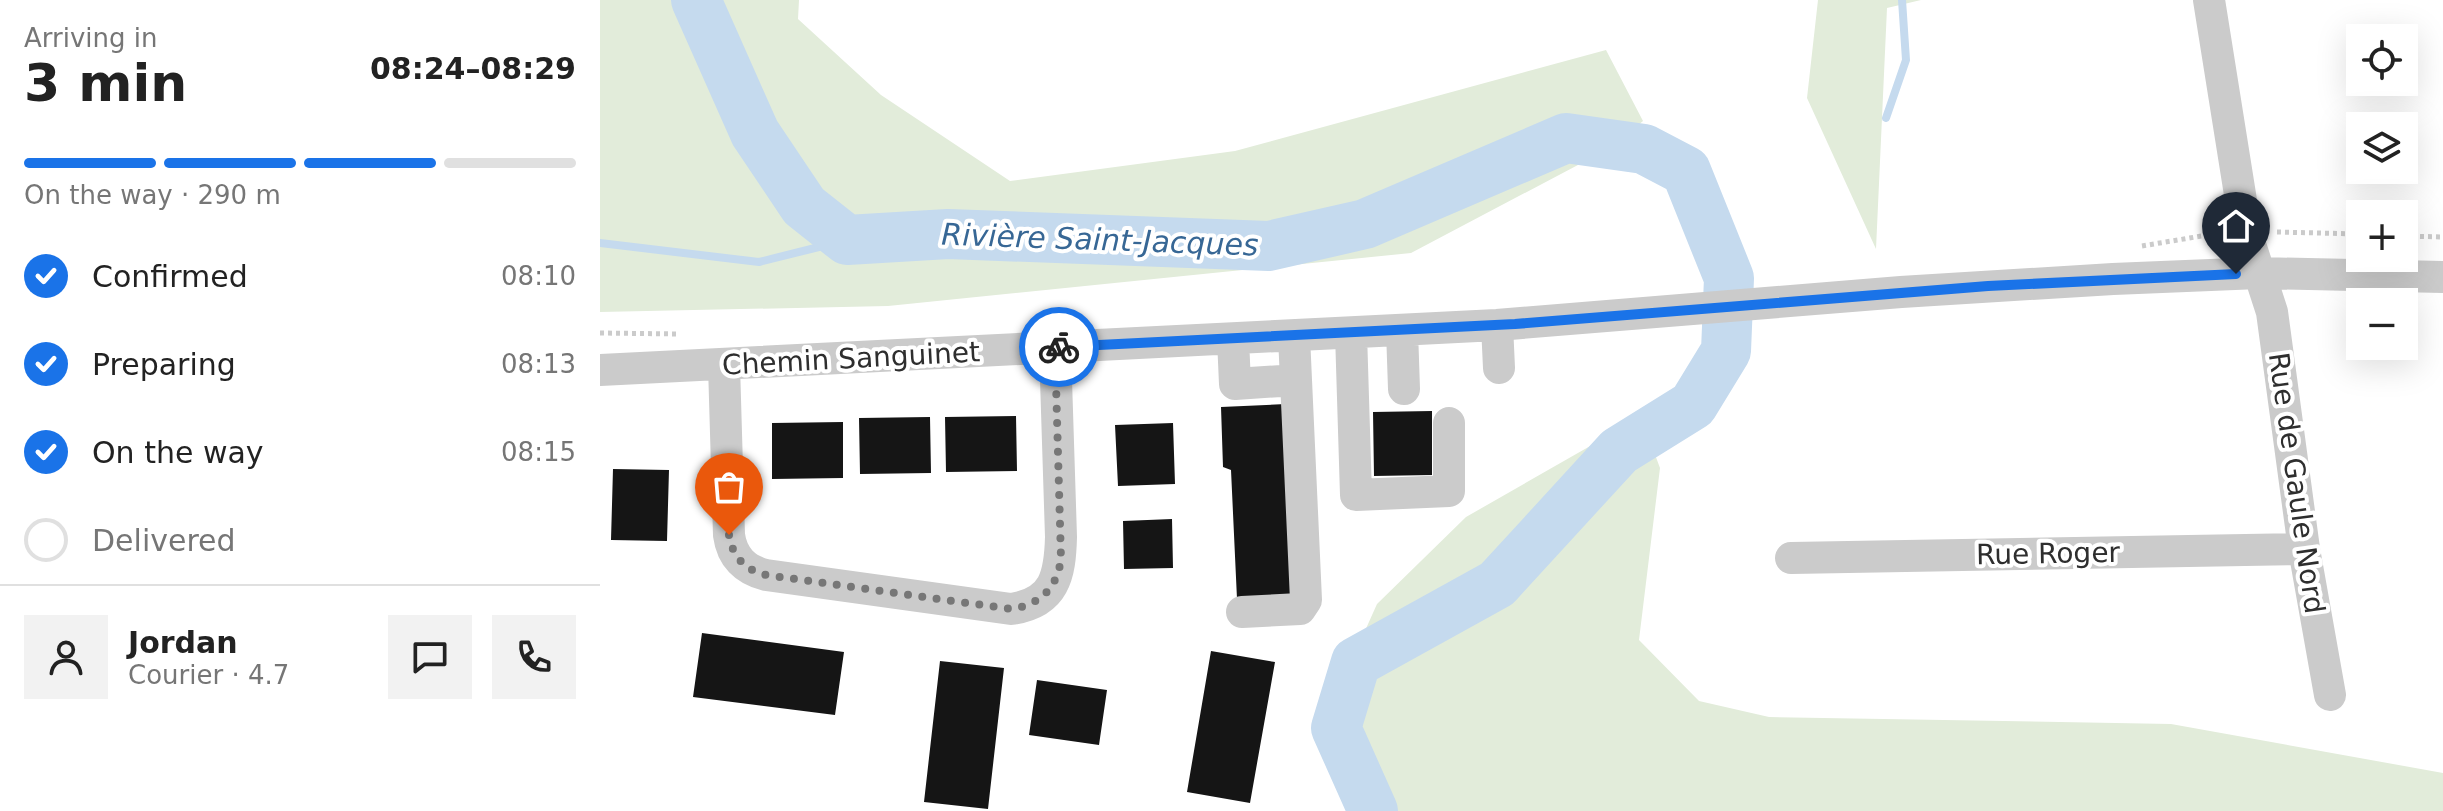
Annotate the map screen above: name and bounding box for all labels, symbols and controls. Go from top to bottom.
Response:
text: Arriving in [24,23,158,53]
map controls [2346,24,2418,360]
button: locate [2346,24,2418,96]
text: 08:24–08:29 [370,51,576,86]
text: 3 min [24,53,187,113]
button: layers [2346,112,2418,184]
text: On the way · 290 m [24,180,281,210]
pin [2202,192,2270,274]
button: + [2346,200,2418,272]
icon: home [2214,204,2258,248]
water label: Rivière Saint-Jacques [941,216,1259,263]
icon: check [24,254,68,298]
text: Confirmed [92,259,248,294]
text: 08:10 [501,261,576,291]
button: − [2346,288,2418,360]
courier [1019,307,1099,387]
icon: bike [1037,325,1081,369]
street label: Chemin Sanguinet [721,335,981,382]
icon: check [24,342,68,386]
text: Preparing [92,347,236,382]
text: 08:13 [501,349,576,379]
street label: Rue de Gaule Nord [2262,350,2331,616]
icon: check [24,430,68,474]
text: On the way [92,435,264,470]
text: 08:15 [501,437,576,467]
pin [695,453,763,535]
icon: bag [707,465,751,509]
text: Delivered [92,523,236,558]
street label: Rue Roger [1976,536,2121,571]
button: person [24,615,108,699]
button: chat [388,615,472,699]
button: phone [492,615,576,699]
text: Jordan [128,625,238,660]
text: Courier · 4.7 [128,660,289,690]

